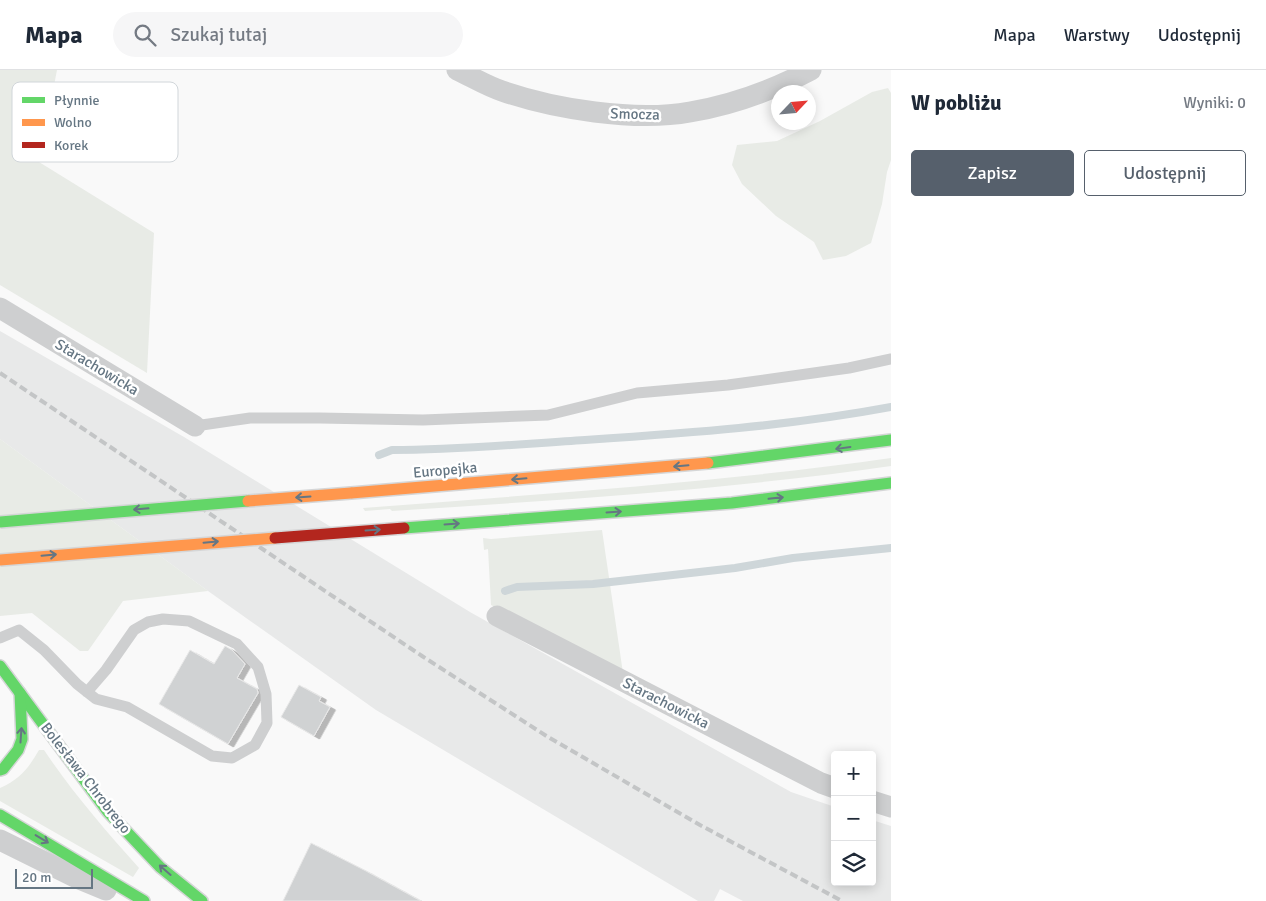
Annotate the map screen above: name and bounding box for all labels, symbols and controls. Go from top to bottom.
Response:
search box [113,12,463,57]
text: Mapa [25,20,83,50]
icon: search [131,21,159,49]
text: Szukaj tutaj [171,23,267,47]
text: Mapa [993,24,1036,46]
text: Warstwy [1064,24,1130,46]
text: Udostępnij [1158,24,1241,46]
legend [12,82,178,162]
north arrow [771,85,816,130]
text: W pobliżu [911,90,1002,116]
text: Płynnie [54,92,99,109]
text: Wyniki: 0 [1183,93,1246,113]
street label: Smocza [610,104,660,124]
text: Wolno [54,114,92,131]
text: Korek [54,137,88,154]
button: Zapisz [911,150,1074,196]
button: Udostępnij [1084,150,1246,196]
street label: Starachowicka [52,335,142,399]
one-way arrow [835,443,851,453]
street label: Europejka [412,458,478,482]
one-way arrow [674,461,690,470]
one-way arrow [512,474,528,484]
one-way arrow [295,492,311,501]
one-way arrow [768,493,784,503]
one-way arrow [133,505,149,514]
one-way arrow [606,507,622,517]
one-way arrow [444,520,460,529]
one-way arrow [364,526,380,535]
one-way arrow [202,537,218,547]
one-way arrow [40,551,56,560]
street label: Starachowicka [620,674,712,732]
street label: Bolesława Chrobrego [37,719,135,837]
one-way arrow [17,728,26,744]
map controls [831,751,876,886]
button: + [831,751,876,796]
button: − [831,796,876,841]
one-way arrow [34,835,48,845]
button: layers [831,841,876,886]
one-way arrow [158,865,171,876]
scale bar [15,866,92,889]
text: 20 m [22,869,51,886]

